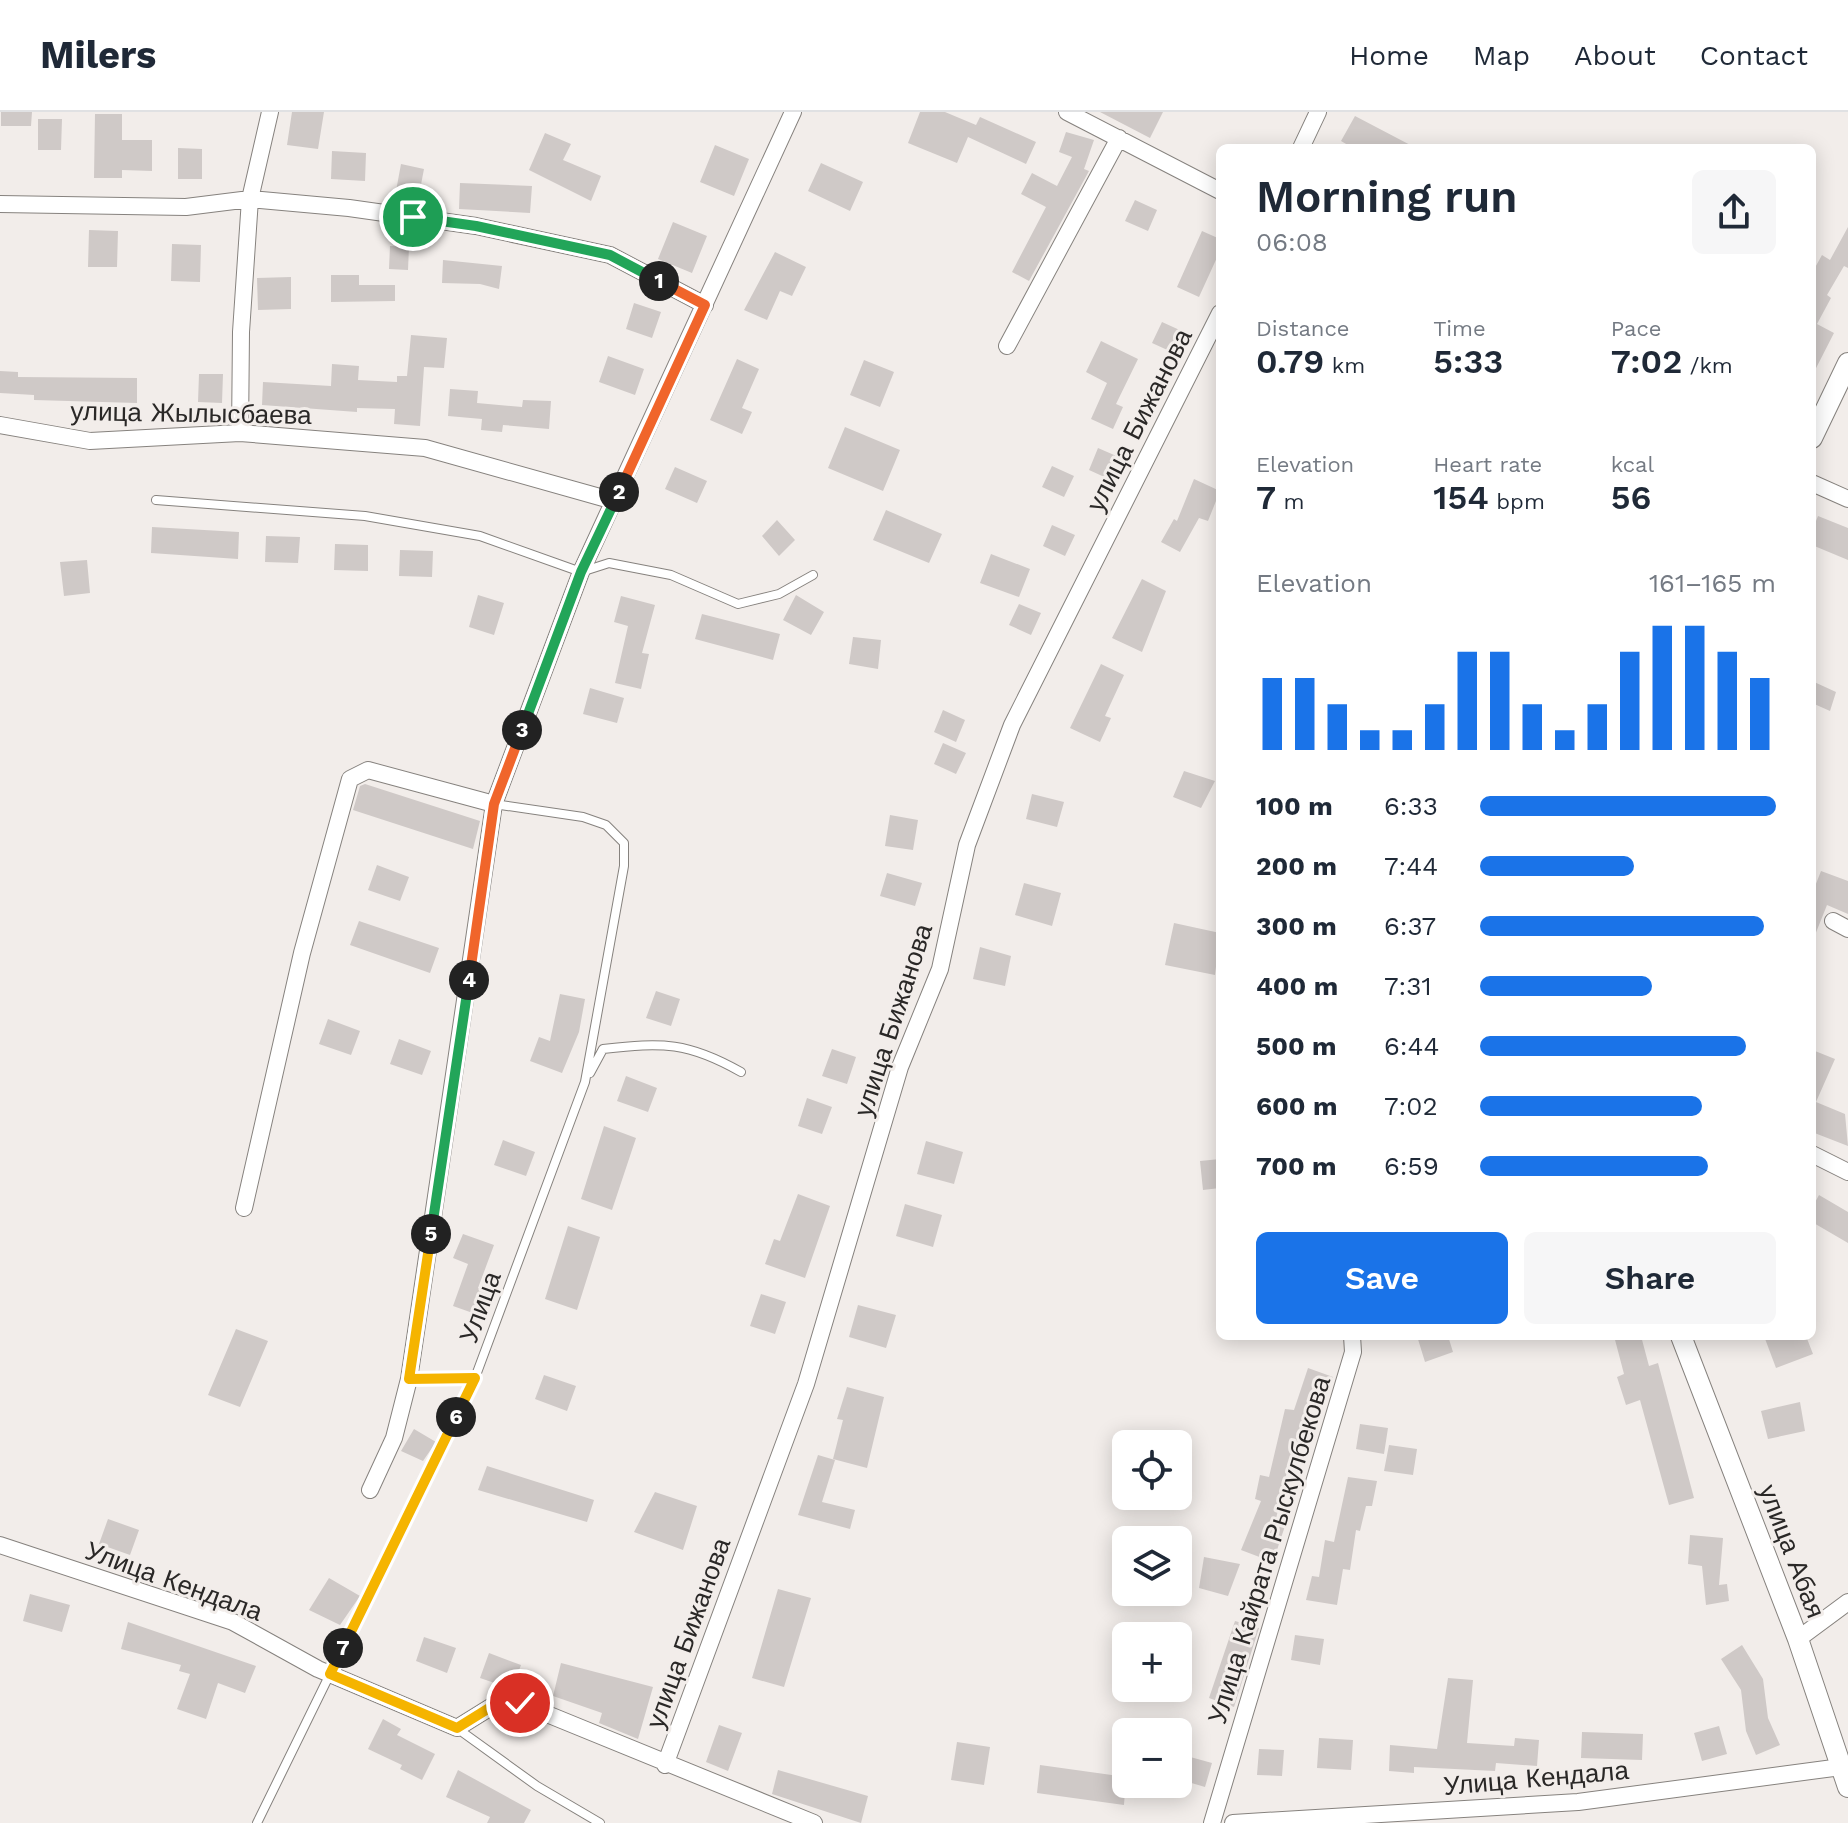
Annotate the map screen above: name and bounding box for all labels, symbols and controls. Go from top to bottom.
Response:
text: Milers [40,33,156,77]
text: Home [1349,39,1429,72]
text: Map [1473,39,1530,72]
text: About [1574,39,1656,72]
text: Contact [1700,39,1808,72]
button: share [1692,170,1776,254]
text: Morning run [1256,171,1517,223]
pin [379,183,447,251]
icon: arrive [391,195,435,239]
text: 06:08 [1256,227,1328,257]
pin: 1 [639,261,679,301]
text: 1 [654,268,664,293]
text: Distance [1256,316,1350,341]
text: Time [1433,316,1486,341]
text: Pace [1611,316,1662,341]
street label: улица Бижанова [1080,323,1198,516]
text: 0.79 [1256,341,1324,381]
text: 5:33 [1433,341,1503,381]
text: 7:02 [1611,341,1682,381]
text: km [1324,353,1365,378]
text: /km [1682,353,1733,378]
street label: улица Жылысбаева [70,396,312,430]
text: Elevation [1256,452,1354,477]
text: Heart rate [1433,452,1542,477]
text: kcal [1611,452,1654,477]
pin: 2 [599,472,639,512]
text: 7 [1256,477,1276,517]
text: 154 [1433,477,1489,517]
text: 56 [1611,477,1651,517]
text: 2 [612,479,626,504]
text: m [1276,489,1305,514]
text: bpm [1489,489,1545,514]
text: Elevation [1256,568,1372,598]
text: 161–165 m [1649,568,1776,598]
pin: 3 [502,710,542,750]
text: 3 [515,717,529,742]
text: 100 m [1256,791,1333,821]
text: 6:33 [1384,791,1438,821]
text: 200 m [1256,851,1337,881]
text: 7:44 [1384,851,1438,881]
text: 300 m [1256,911,1337,941]
text: 6:37 [1384,911,1436,941]
street label: улица Бижанова [848,919,938,1120]
pin: 4 [449,960,489,1000]
text: 4 [462,967,476,992]
text: 400 m [1256,971,1338,1001]
text: 7:31 [1384,971,1432,1001]
text: 500 m [1256,1031,1337,1061]
text: 6:44 [1384,1031,1439,1061]
text: 600 m [1256,1091,1337,1121]
text: 7:02 [1384,1091,1438,1121]
text: 700 m [1256,1151,1337,1181]
text: 6:59 [1384,1151,1439,1181]
pin: 5 [411,1214,451,1254]
text: 5 [425,1221,437,1246]
button: Save [1256,1232,1508,1324]
button: Share [1524,1232,1776,1324]
street label: Улица [453,1267,507,1347]
street label: Улица Кайрата Рыскулбекова [1202,1372,1336,1727]
pin: 6 [436,1397,476,1437]
text: 6 [449,1404,463,1429]
map controls [1112,1430,1192,1798]
button: locate [1112,1430,1192,1510]
street label: улица Абая [1753,1480,1831,1622]
button: layers [1112,1526,1192,1606]
street label: улица Бижанова [640,1533,737,1732]
street label: Улица Кендала [82,1535,267,1627]
button: + [1112,1622,1192,1702]
pin: 7 [323,1628,363,1668]
text: 7 [336,1635,350,1660]
pin [486,1669,554,1737]
icon: check [498,1681,542,1725]
button: − [1112,1718,1192,1798]
street label: Улица Кендала [1442,1755,1630,1801]

